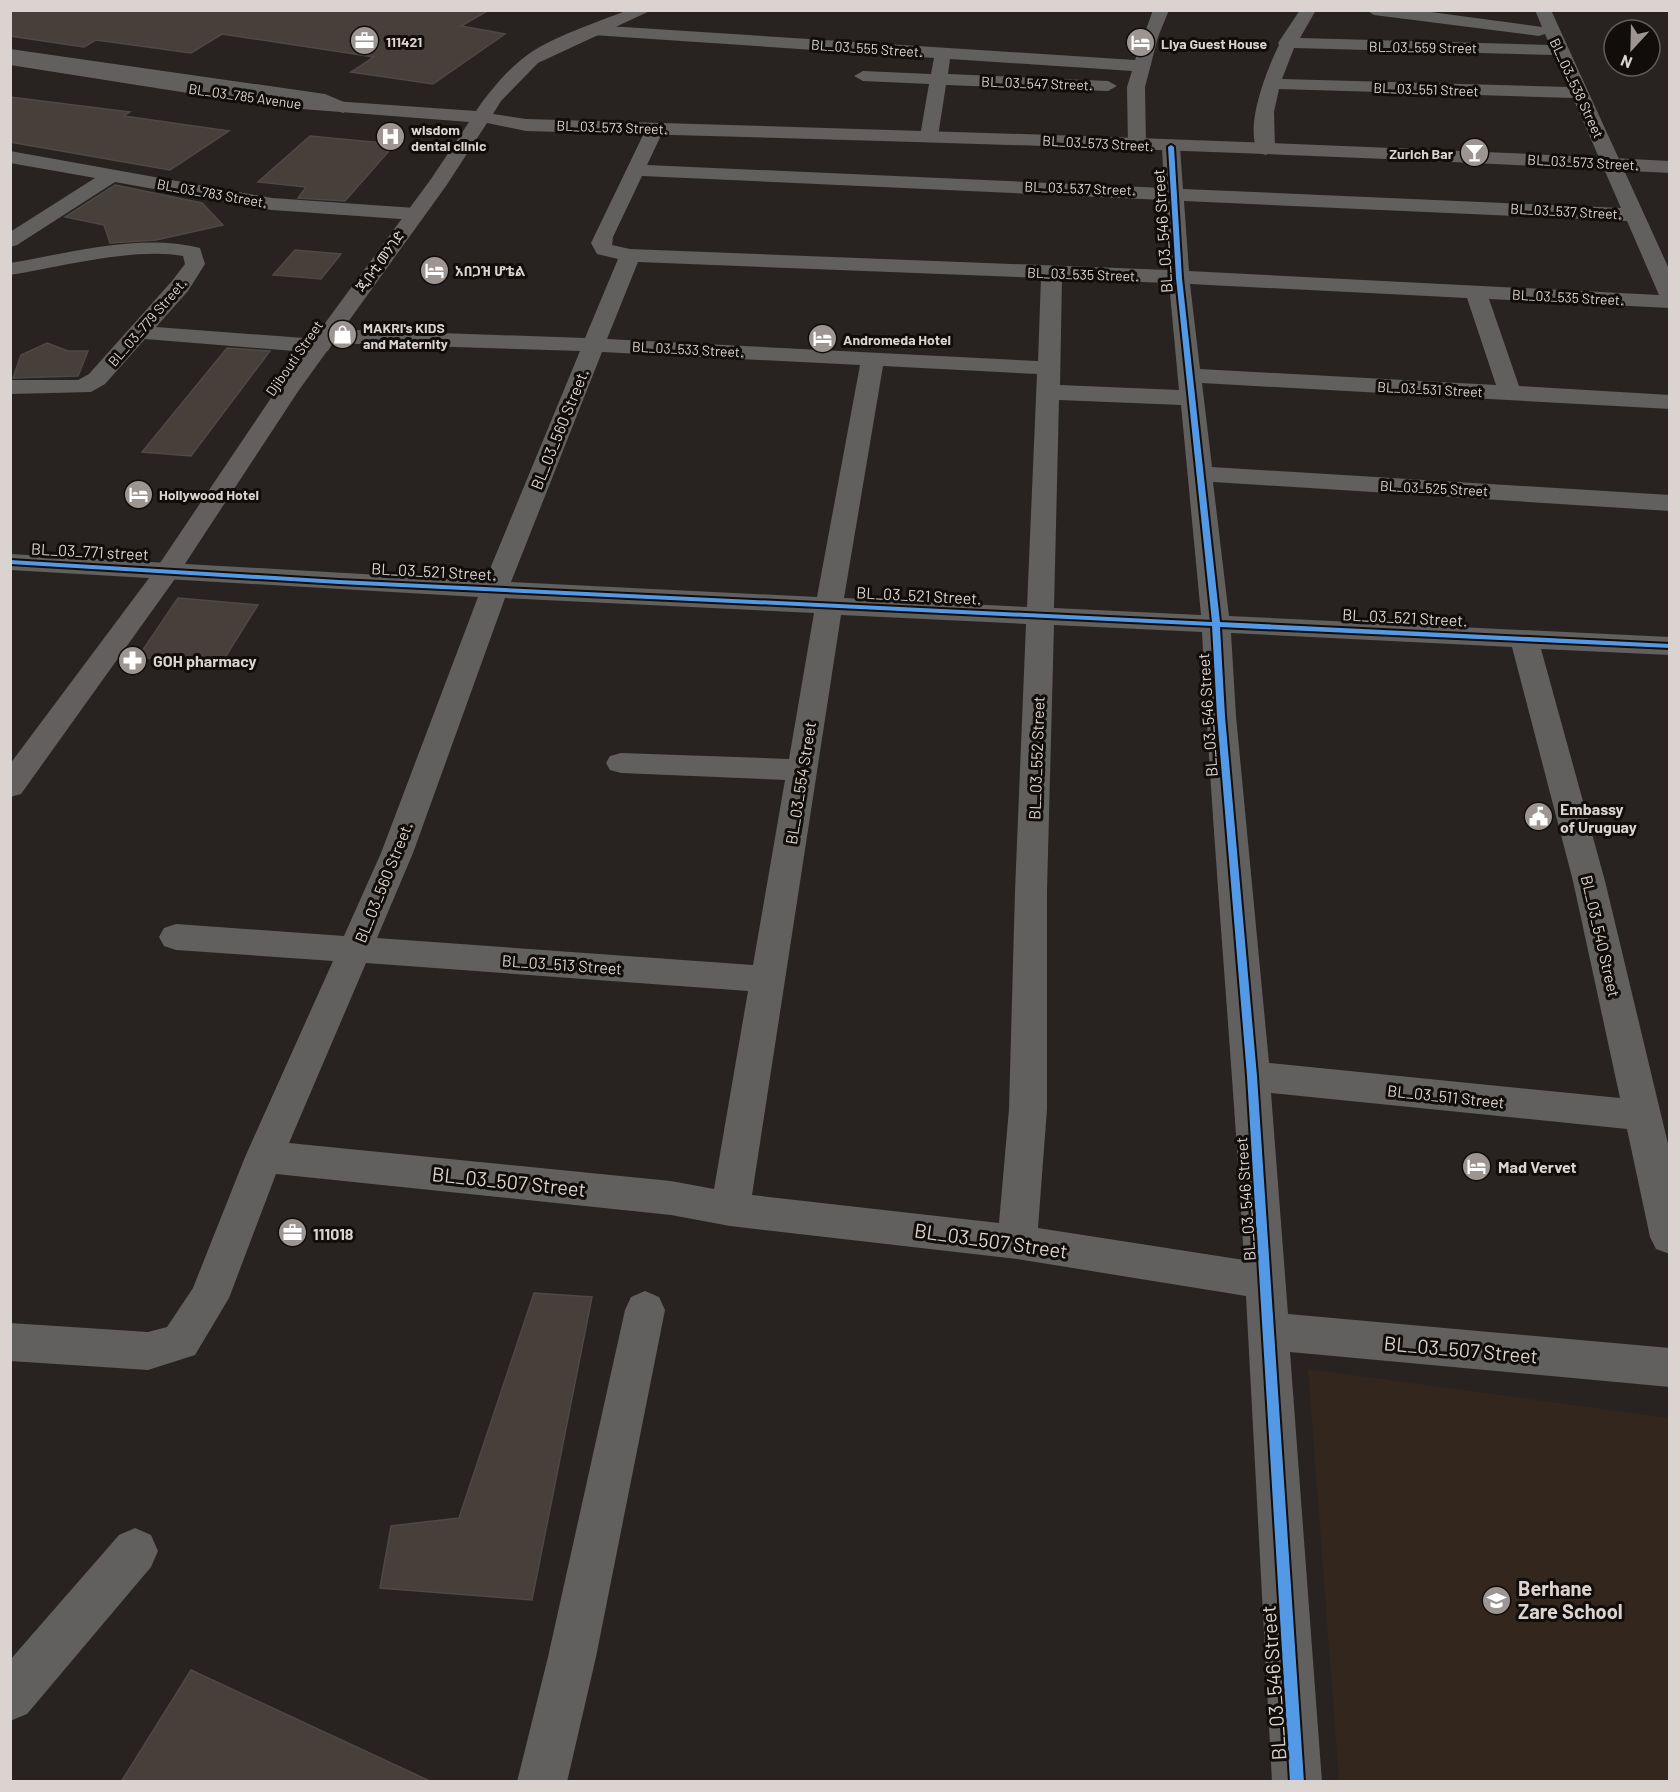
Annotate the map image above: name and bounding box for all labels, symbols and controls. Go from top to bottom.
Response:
north arrow [1602,18,1662,78]
office icon: 111421 [349,25,381,57]
hotel icon: Liya Guest House [1124,27,1156,59]
place label: 111421 [386,33,422,50]
place label: Liya Guest House [1161,35,1268,52]
street label: BL_03_538 Street [1546,35,1608,141]
street label: BL_03_555 Street. [811,36,923,60]
street label: BL_03_559 Street [1369,38,1477,56]
text: N [1618,52,1635,73]
street label: BL_03_547 Street. [981,73,1093,93]
street label: BL_03_551 Street [1373,79,1479,99]
street label: BL_03_785 Avenue [187,80,303,112]
street label: BL_03_573 Street. [556,117,668,137]
hospital icon: wisdom dental clinic [374,121,406,153]
place label: wisdom dental clinic [411,121,487,154]
street label: BL_03_573 Street. [1042,132,1154,154]
bar icon: Zurich Bar [1458,137,1490,169]
place label: Zurich Bar [1389,145,1454,162]
street label: BL_03_573 Street. [1527,151,1639,173]
street label: BL_03_546 Street [1148,168,1176,294]
street label: BL_03_783 Street. [156,175,268,211]
street label: BL_03_537 Street. [1024,178,1136,198]
street label: BL_03_537 Street. [1510,200,1622,222]
street label: ጂቡቲ መንገድ [352,227,408,295]
hotel icon: አበጋዝ ሆቴል [418,254,450,286]
place label: አበጋዝ ሆቴል [455,262,526,279]
street label: BL_03_535 Street. [1027,264,1139,284]
street label: BL_03_779 Street. [104,275,190,369]
street label: BL_03_535 Street. [1512,286,1624,308]
street label: Djibouti Street [262,317,326,399]
shop icon: MAKRI's KIDS and Maternity [326,319,358,351]
place label: MAKRI's KIDS and Maternity [363,319,448,352]
hotel icon: Andromeda Hotel [806,323,838,355]
place label: Andromeda Hotel [843,331,951,348]
street label: BL_03_533 Street. [632,338,744,360]
street label: BL_03_560 Street. [526,366,592,492]
street label: BL_03_531 Street [1377,378,1483,400]
street label: BL_03_525 Street [1379,477,1489,499]
hotel icon: Hollywood Hotel [122,478,154,510]
place label: Hollywood Hotel [159,486,259,503]
street label: BL_03_771 street [31,538,149,564]
street label: BL_03_521 Street. [371,558,497,584]
street label: BL_03_521 Street. [856,582,982,608]
street label: BL_03_521 Street. [1342,604,1468,630]
pharmacy icon: GOH pharmacy [116,644,148,676]
place label: GOH pharmacy [153,651,257,670]
street label: BL_03_546 Street [1193,652,1221,778]
street label: BL_03_552 Street [1024,696,1048,820]
street label: BL_03_554 Street [781,720,819,846]
place label: Embassy of Uruguay [1560,799,1637,836]
public building icon: Embassy of Uruguay [1523,801,1555,833]
street label: BL_03_560 Street. [350,819,416,945]
street label: BL_03_540 Street [1578,873,1624,999]
street label: BL_03_513 Street [501,950,623,978]
street label: BL_03_511 Street [1386,1080,1506,1112]
street label: BL_03_546 Street [1231,1136,1259,1262]
hotel icon: Mad Vervet [1461,1150,1493,1182]
place label: Mad Vervet [1498,1157,1577,1176]
street label: BL_03_507 Street [431,1161,587,1201]
office icon: 111018 [276,1217,308,1249]
street label: BL_03_507 Street [913,1217,1069,1263]
place label: 111018 [313,1224,354,1243]
street label: BL_03_507 Street [1383,1330,1539,1368]
place label: Berhane Zare School [1518,1576,1623,1623]
school or university icon: Berhane Zare School [1481,1584,1513,1616]
street label: BL_03_546 Street [1256,1605,1290,1761]

